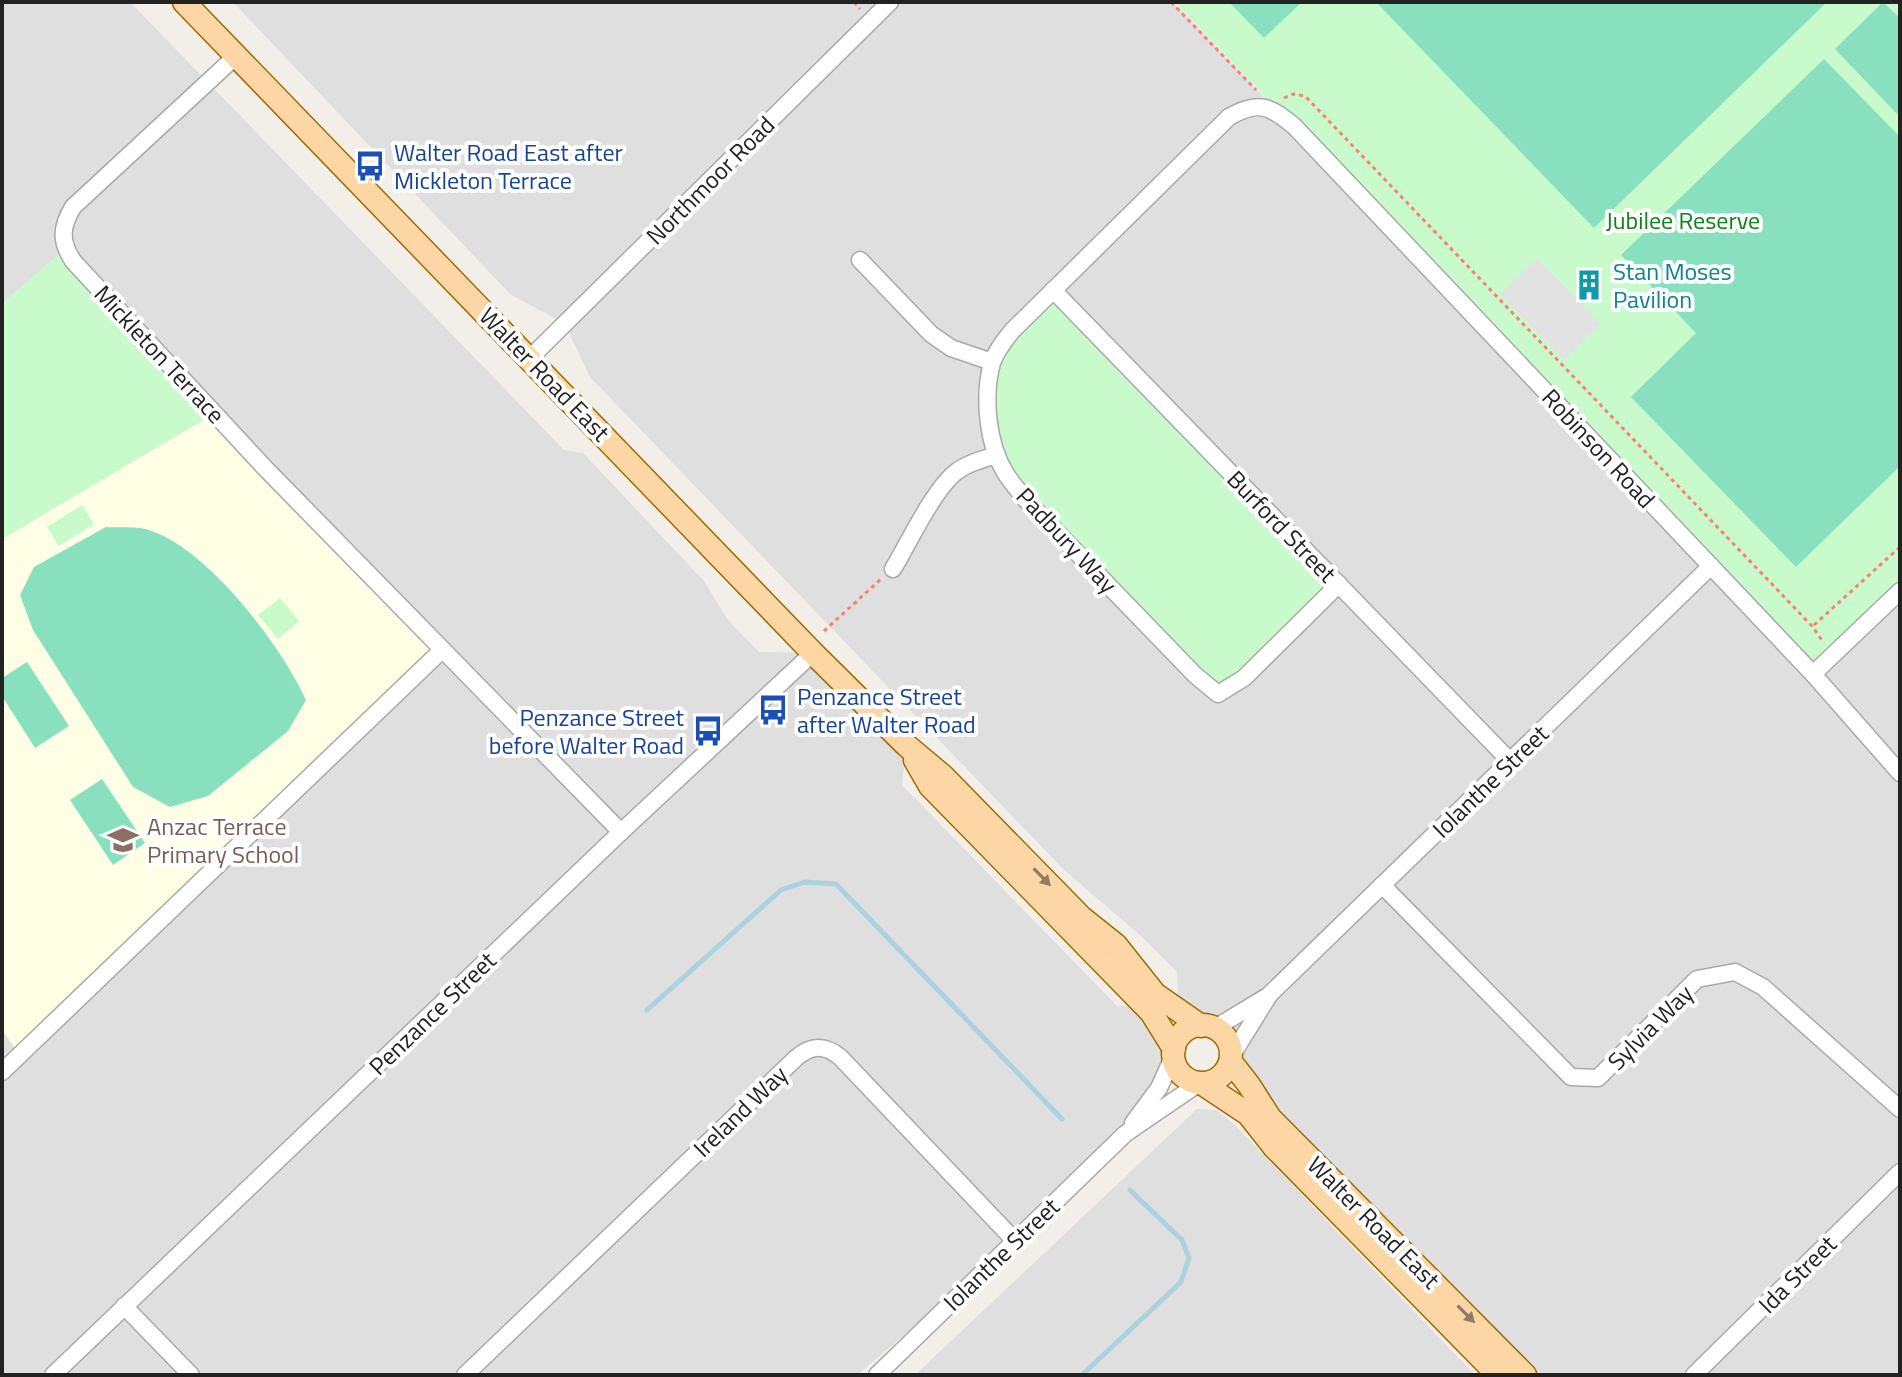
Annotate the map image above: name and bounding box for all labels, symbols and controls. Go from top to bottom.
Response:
street label: Northmoor Road [637,107,783,253]
place label: Walter Road East after Mickleton Terrace [394,134,623,198]
bus stop icon: Walter Road East after Mickleton Terrace [353,149,387,183]
park label: Jubilee Reserve [1606,202,1760,238]
place label: Stan Moses Pavilion [1613,253,1732,317]
building icon: Stan Moses Pavilion [1572,268,1606,302]
street label: Mickleton Terrace [86,277,234,431]
street label: Walter Road East [471,299,619,450]
street label: Robinson Road [1534,380,1664,516]
street label: Burford Street [1219,462,1345,591]
street label: Padbury Way [1008,479,1126,601]
place label: Penzance Street after Walter Road [797,678,976,742]
bus stop icon: Penzance Street after Walter Road [756,693,790,727]
place label: Penzance Street before Walter Road [489,699,685,763]
bus stop icon: Penzance Street before Walter Road [691,714,725,748]
street label: Iolanthe Street [1424,716,1557,846]
place label: Anzac Terrace Primary School [147,808,299,872]
school or university icon: Anzac Terrace Primary School [106,823,140,857]
one-way arrow [1033,867,1051,886]
street label: Penzance Street [360,942,504,1083]
street label: Sylvia Way [1599,976,1701,1078]
street label: Ireland Way [685,1056,796,1165]
street label: Walter Road East [1299,1147,1449,1297]
street label: Iolanthe Street [935,1189,1068,1319]
street label: Ida Street [1750,1226,1845,1321]
one-way arrow [1456,1304,1474,1323]

